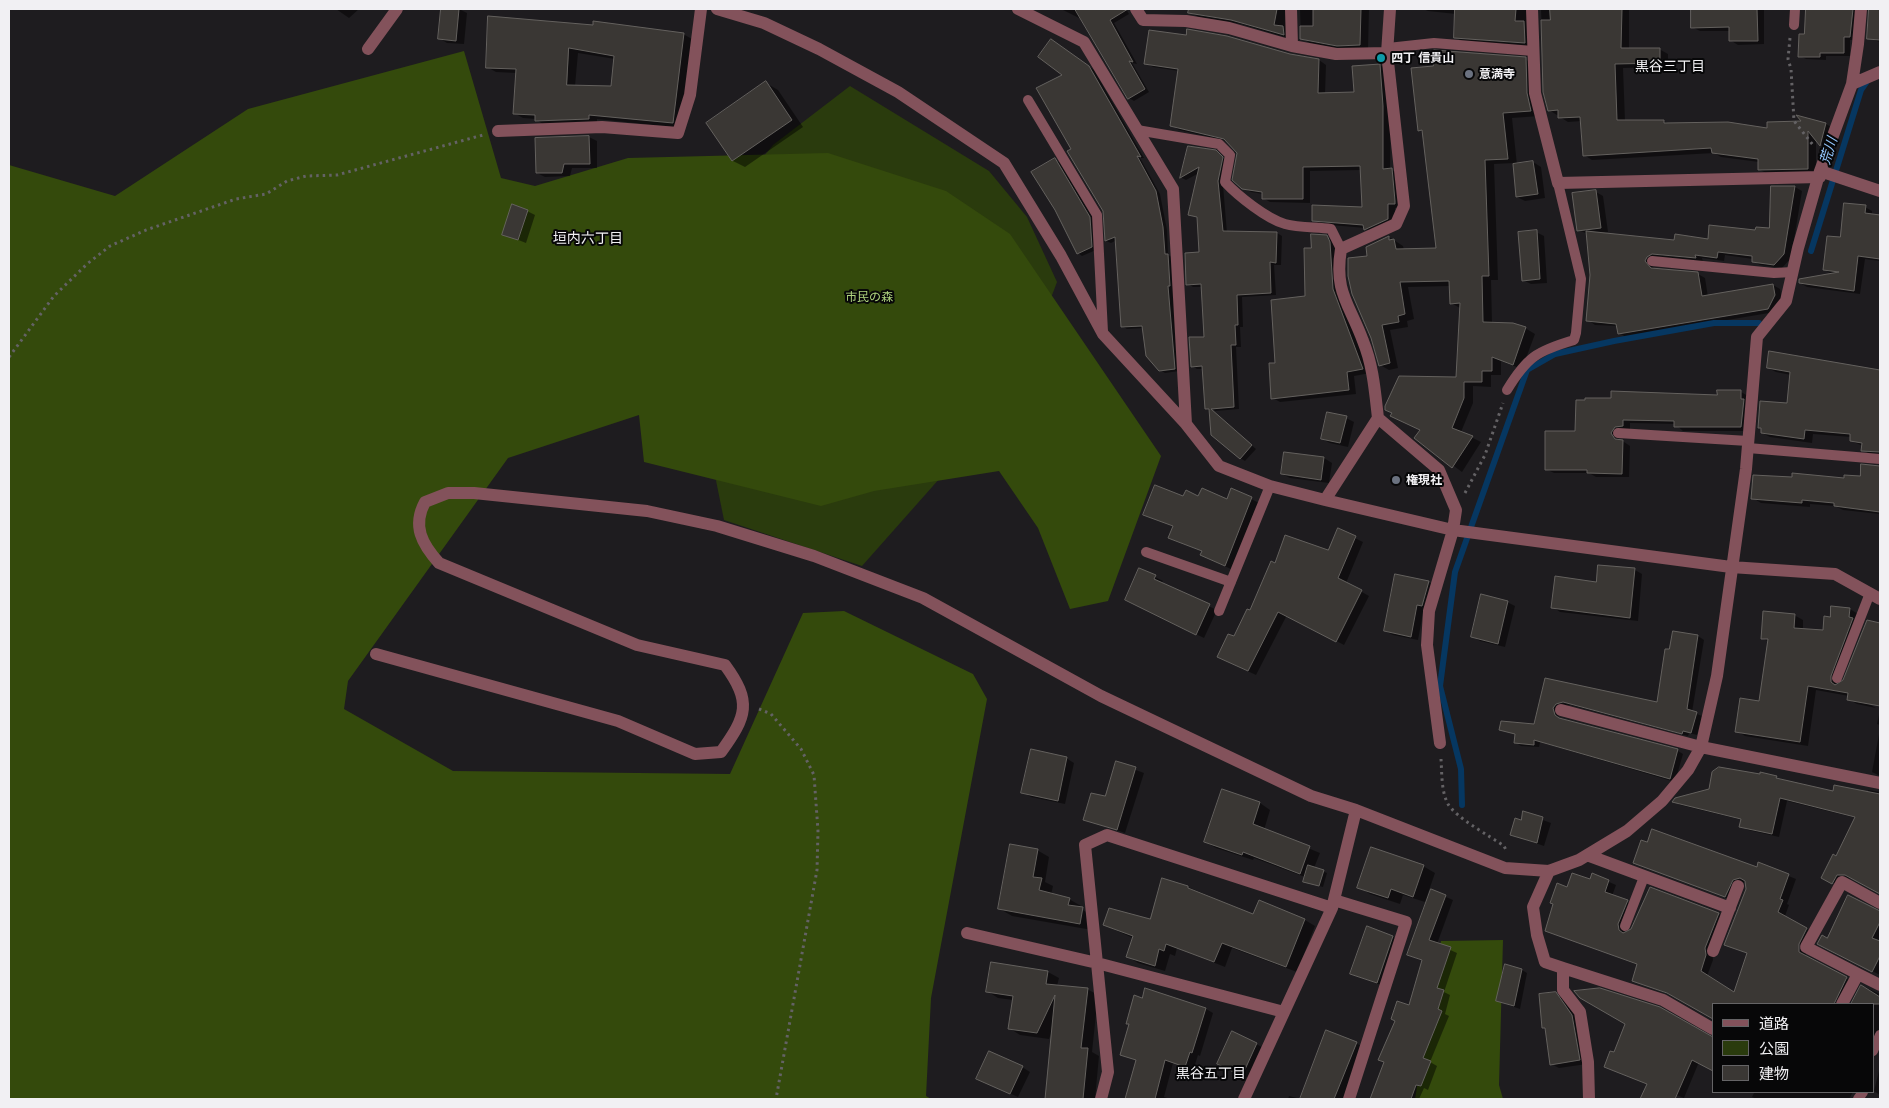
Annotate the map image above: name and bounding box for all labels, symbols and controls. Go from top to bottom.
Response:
place label: 四丁 信貴山 [1391,51,1454,65]
marker: 四丁 信貴山 [1375,52,1387,64]
district label: 黒谷三丁目 [1635,59,1705,75]
place label: 意満寺 [1479,67,1515,81]
marker: 意満寺 [1463,68,1475,80]
water label: 荒川 [1817,135,1841,167]
district label: 垣内六丁目 [553,231,623,247]
park label: 市民の森 [845,290,893,304]
place label: 権現社 [1406,473,1442,487]
marker: 権現社 [1390,474,1402,486]
legend [1712,1003,1874,1093]
text: 道路 [1759,1014,1789,1033]
text: 公園 [1759,1039,1789,1058]
text: 建物 [1759,1064,1789,1083]
district label: 黒谷五丁目 [1176,1066,1246,1082]

